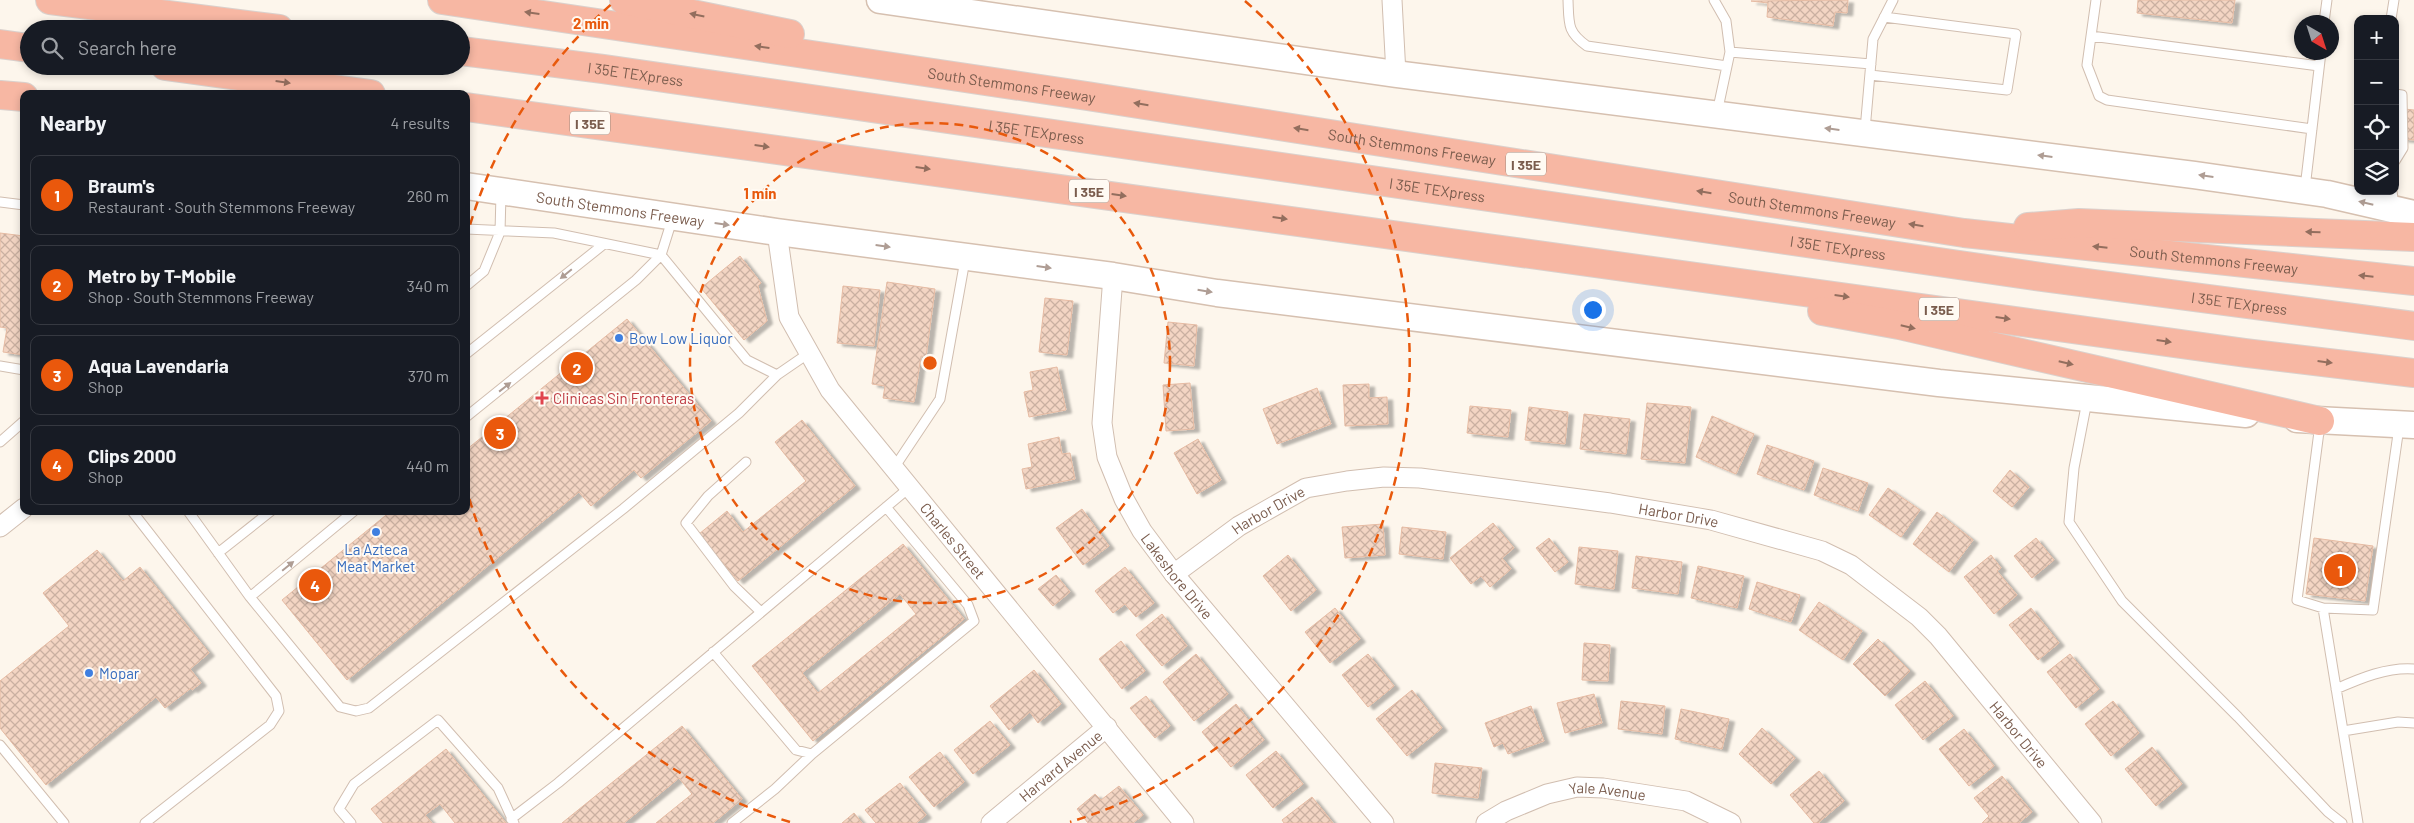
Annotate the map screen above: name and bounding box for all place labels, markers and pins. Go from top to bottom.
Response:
place label: Bow Low Liquor [629,329,733,347]
marker: Bow Low Liquor [613,332,625,344]
pin: 2 [561,349,593,387]
centre of rings [921,354,939,372]
place label: Clinicas Sin Fronteras [553,389,694,407]
marker: Clinicas Sin Fronteras [535,391,549,405]
pin: 3 [484,414,516,452]
marker: La Azteca Meat Market [370,526,382,538]
place label: La Azteca Meat Market [336,540,416,575]
pin: 1 [2324,551,2356,589]
pin: 4 [299,566,331,604]
place label: Mopar [99,664,140,682]
marker: Mopar [83,667,95,679]

